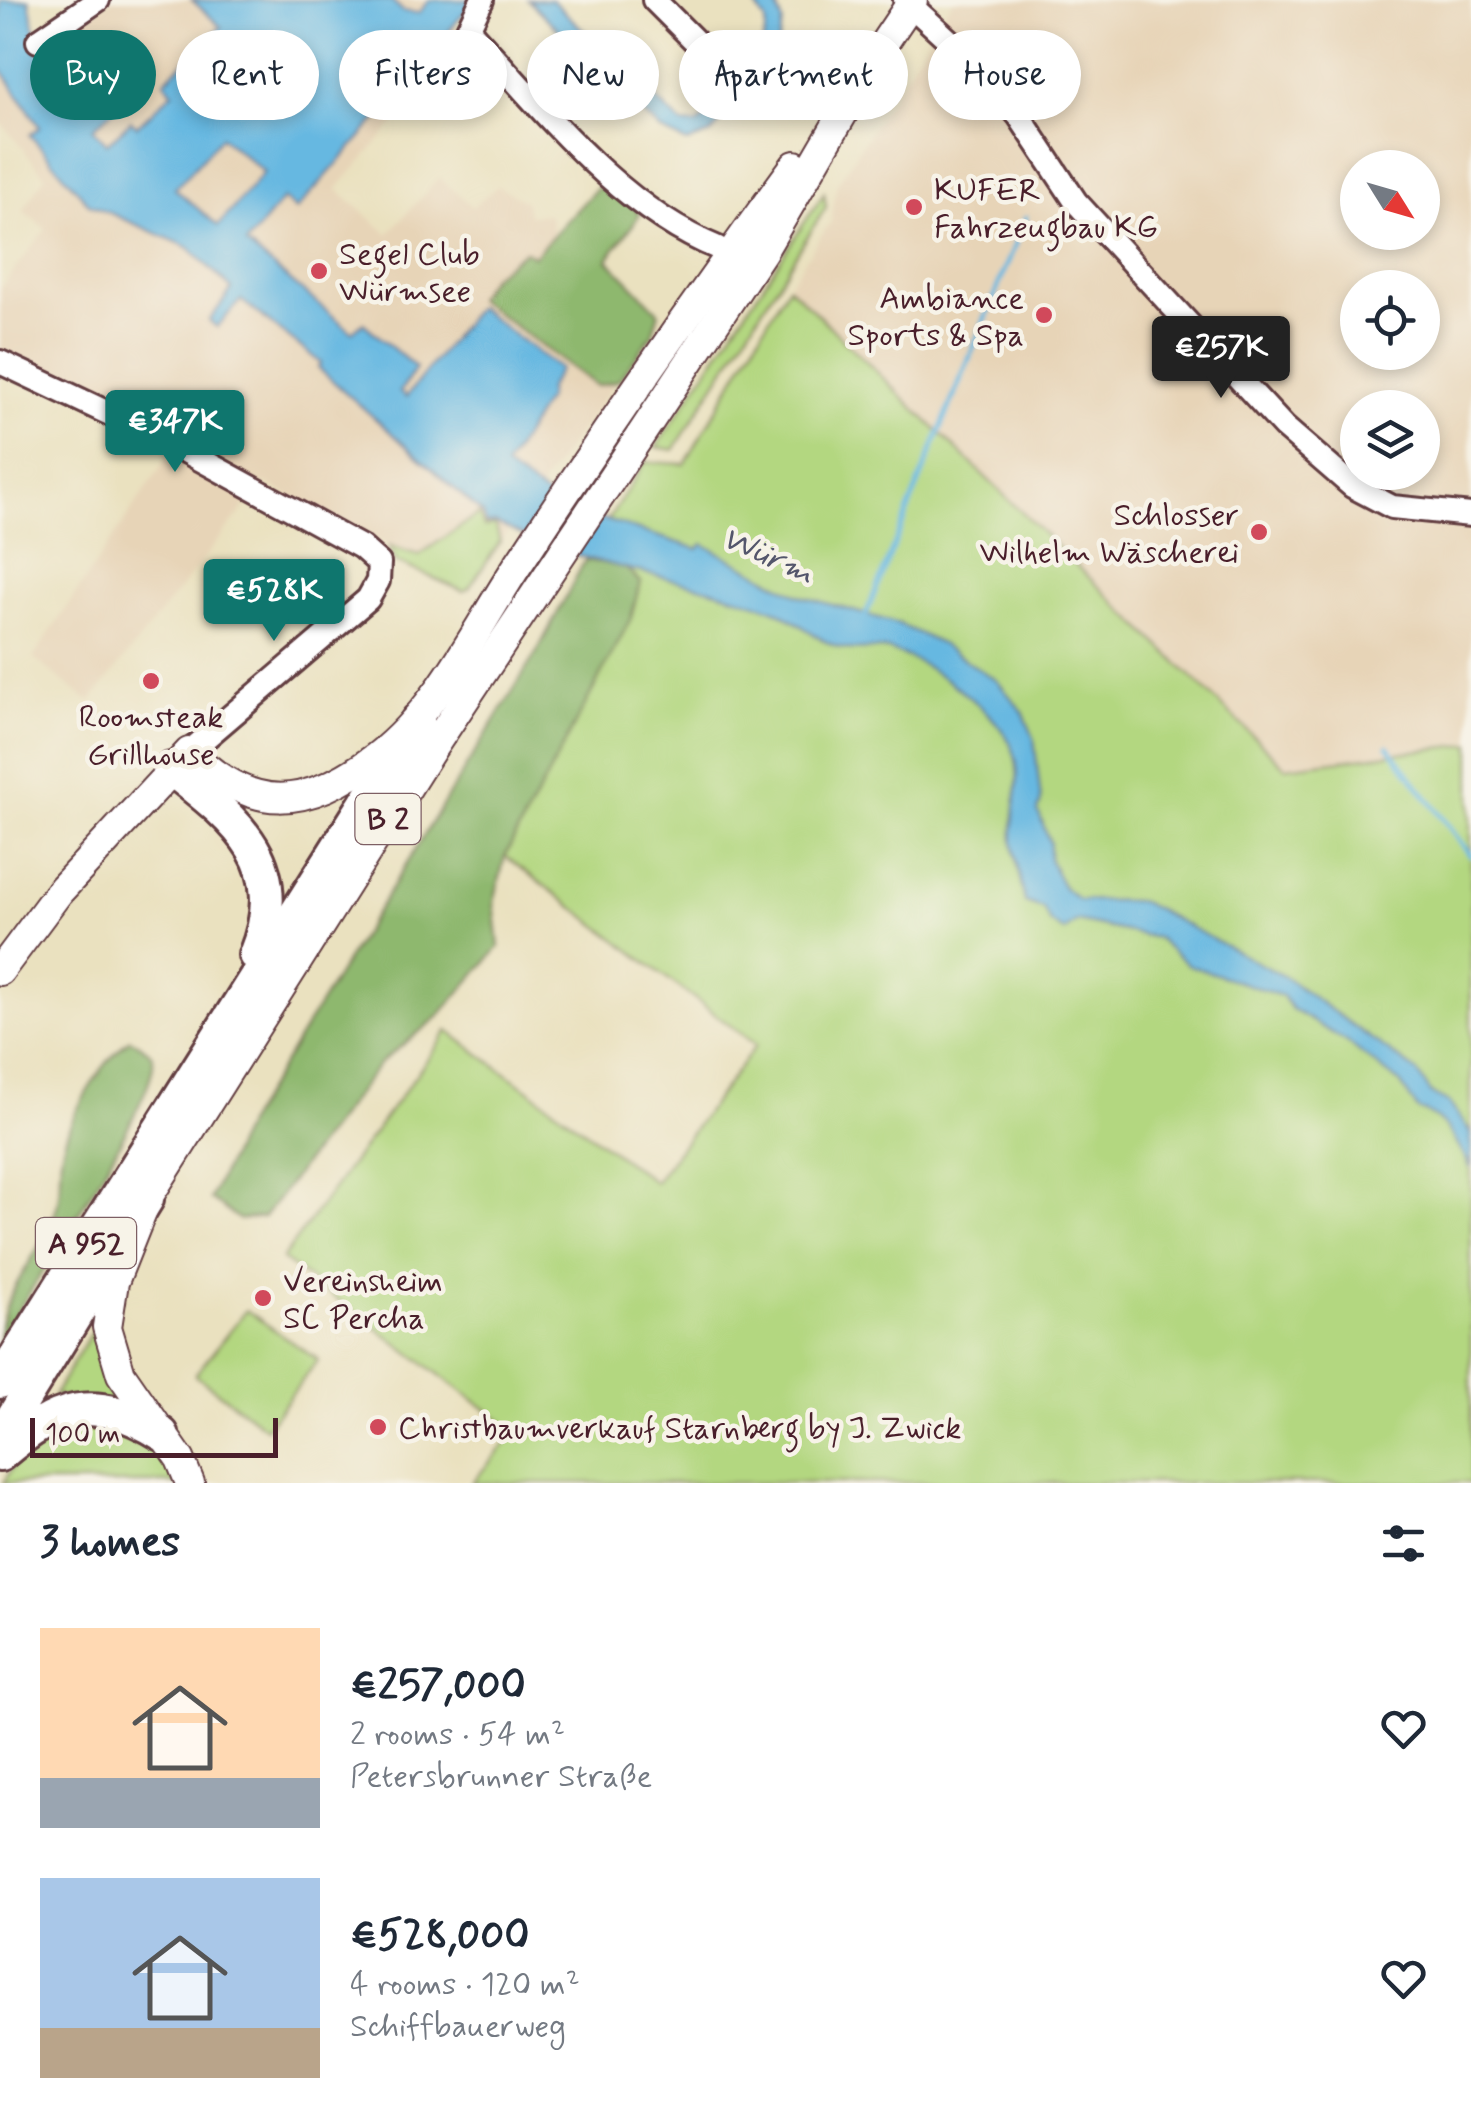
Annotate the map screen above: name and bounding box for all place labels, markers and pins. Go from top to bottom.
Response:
place label: KUFER Fahrzeugbau KG [934,170,1158,252]
marker: KUFER Fahrzeugbau KG [903,196,925,218]
place label: Segel Club Würmsee [339,234,480,313]
marker: Segel Club Würmsee [308,260,330,282]
place label: Ambiance Sports & Spa [847,278,1024,357]
marker: Ambiance Sports & Spa [1033,304,1055,326]
pin: €257K [1151,316,1291,401]
pin: €347K [105,390,245,475]
place label: Schlosser Wilhelm Wäscherei [980,495,1239,574]
marker: Schlosser Wilhelm Wäscherei [1248,521,1270,543]
pin: €528K [204,559,344,644]
marker: Roomsteak Grillhouse [140,670,162,692]
place label: Roomsteak Grillhouse [79,697,223,776]
place label: Vereinsheim SC Percha [283,1261,443,1340]
marker: Vereinsheim SC Percha [252,1287,274,1309]
place label: Christbaumverkauf Starnberg by J. Zwick [398,1408,961,1453]
marker: Christbaumverkauf Starnberg by J. Zwick [367,1416,389,1438]

